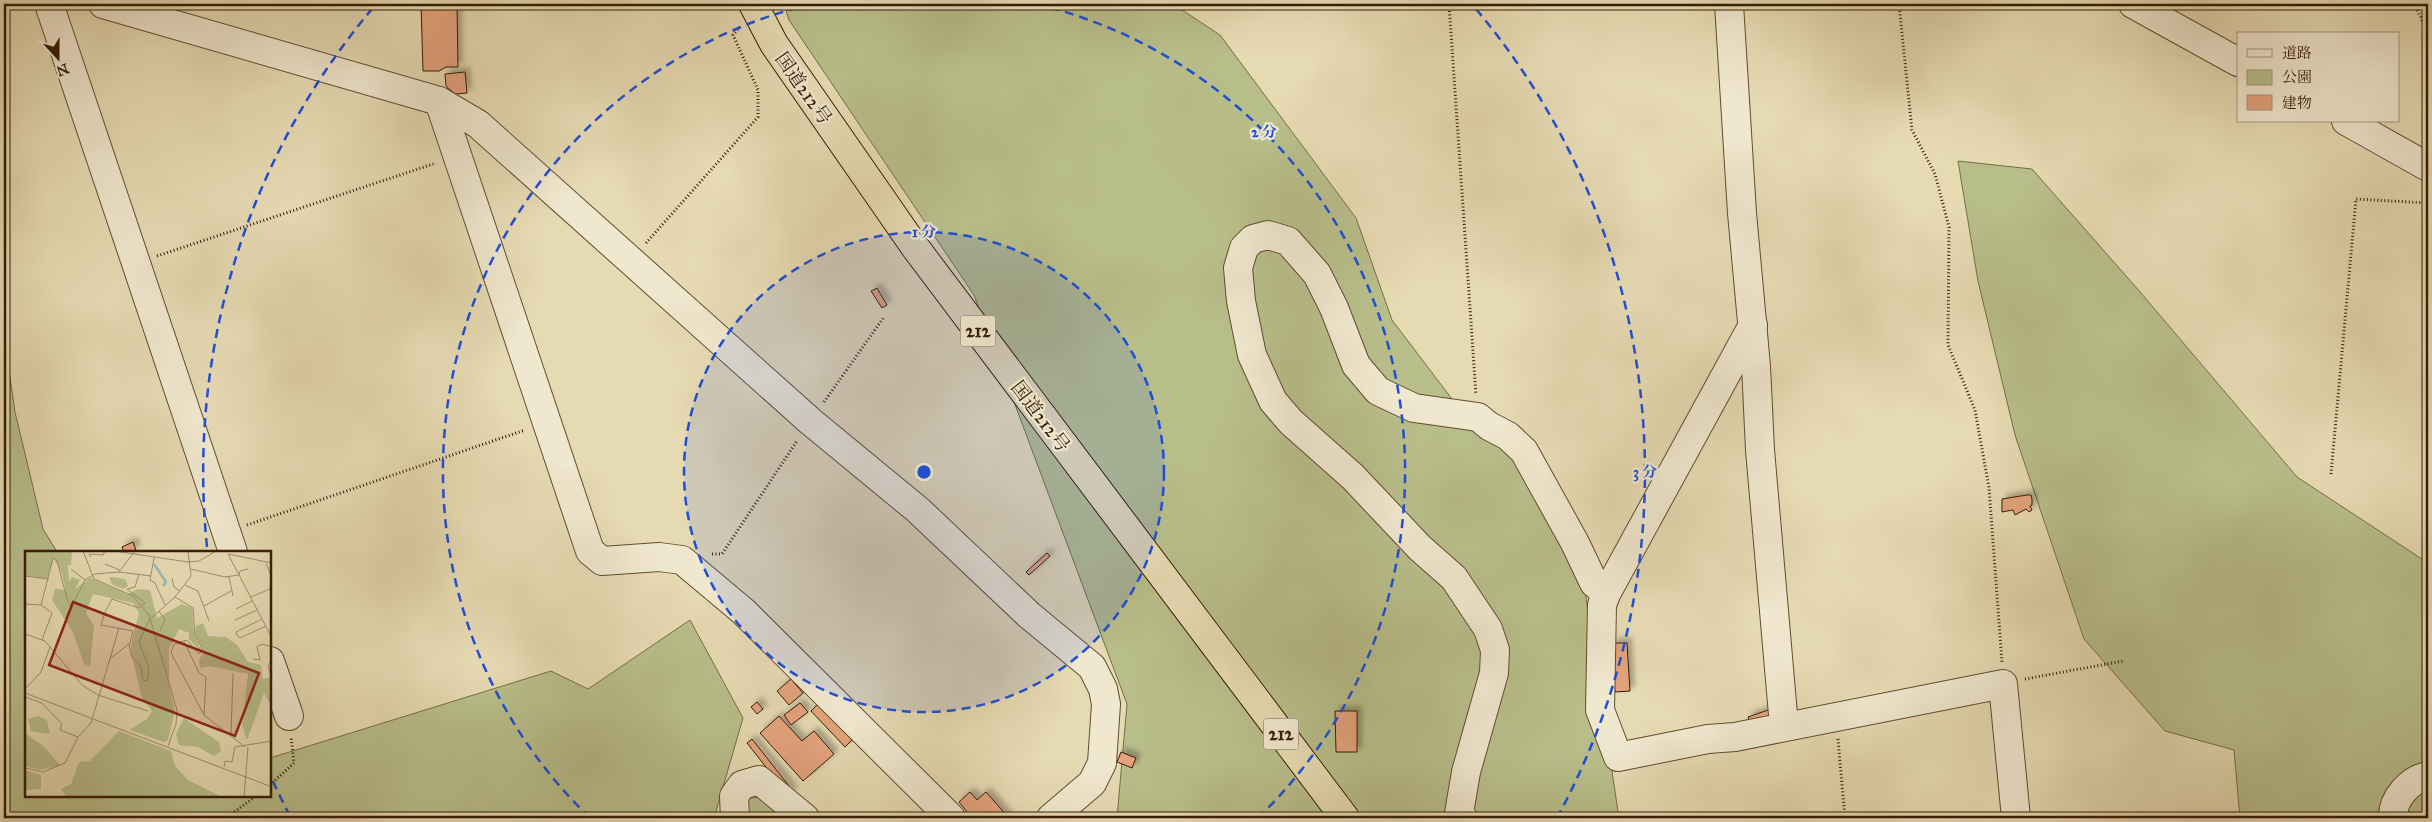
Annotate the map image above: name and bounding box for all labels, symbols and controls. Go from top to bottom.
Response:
north arrow [32,32,82,82]
legend [2237,32,2400,122]
text: 道路 [2282,44,2312,62]
street label: 国道212号 [770,48,837,129]
text: N [54,60,71,80]
text: 公園 [2282,68,2312,86]
text: 建物 [2282,94,2312,112]
text: 2 分 [1251,123,1277,141]
text: 1 分 [912,223,936,241]
road number: 212 [960,316,996,346]
street label: 国道212号 [1006,376,1075,456]
centre of rings [915,463,933,481]
text: 3 分 [1633,463,1657,482]
inset map [25,551,271,797]
road number: 212 [1264,719,1298,750]

